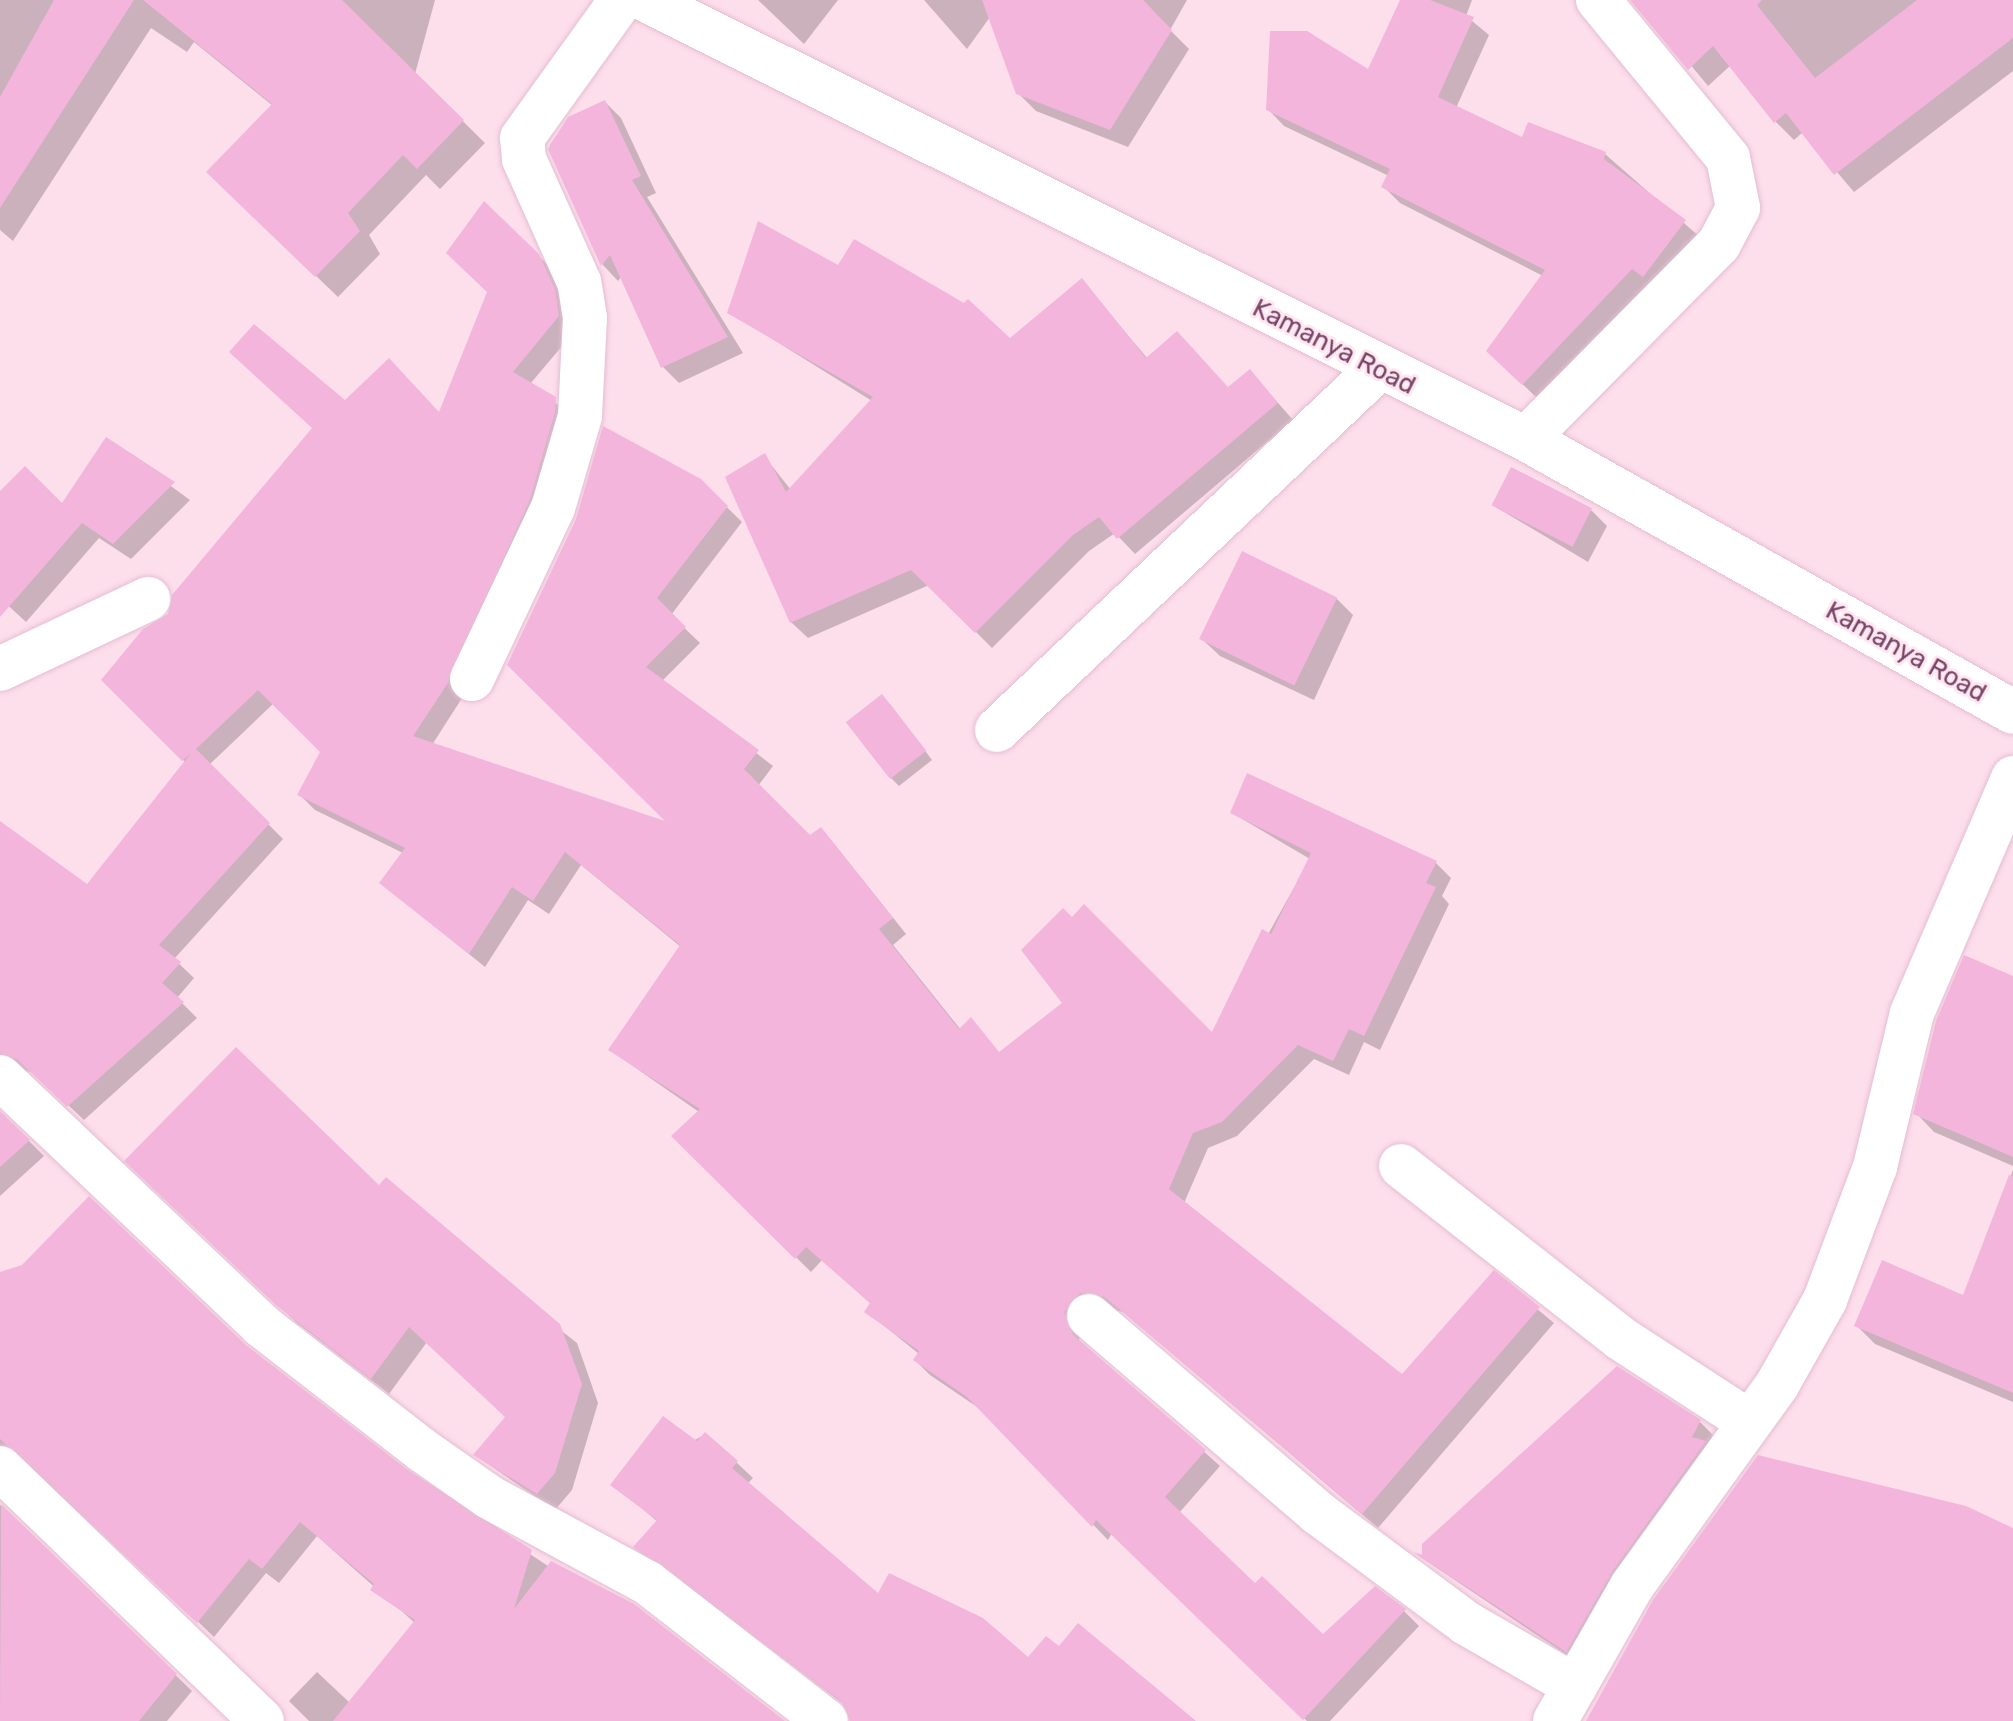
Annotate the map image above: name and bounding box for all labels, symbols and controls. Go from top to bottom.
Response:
street label: Kamanya Road [1247,293,1421,401]
street label: Kamanya Road [1820,595,1992,709]

